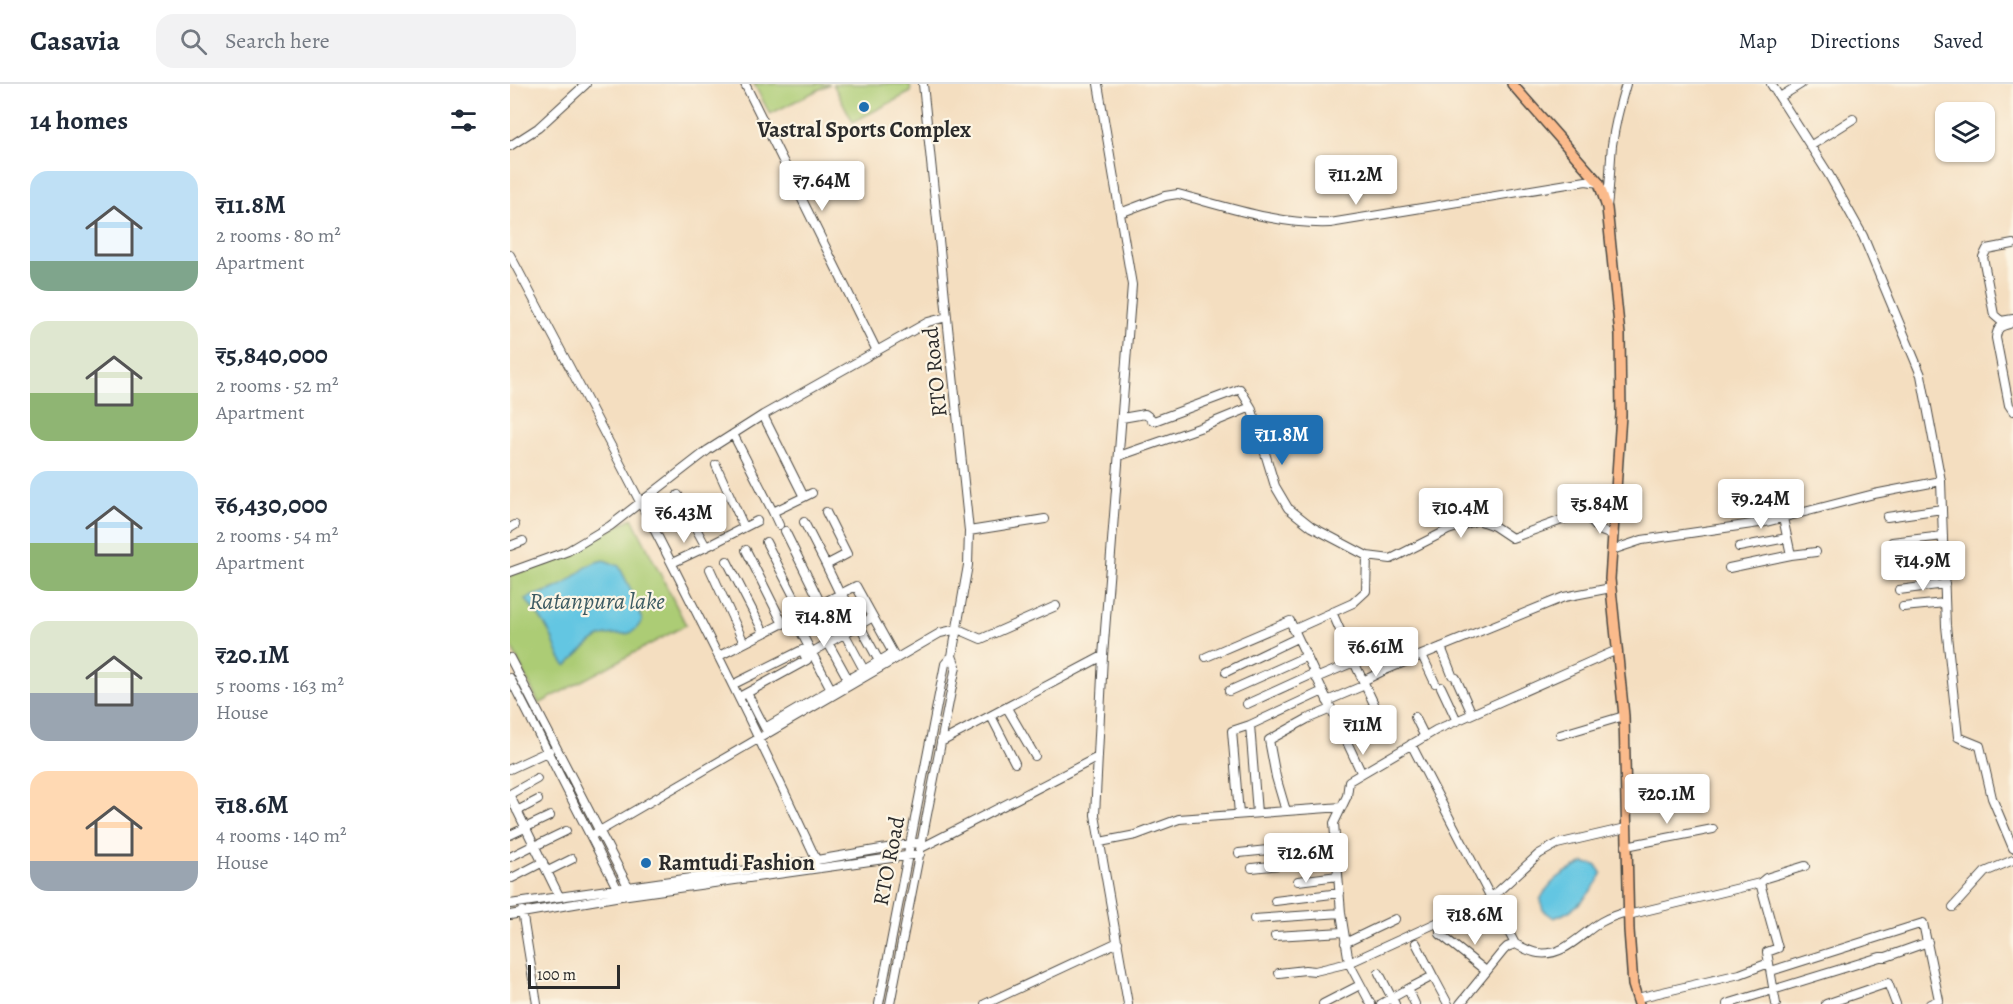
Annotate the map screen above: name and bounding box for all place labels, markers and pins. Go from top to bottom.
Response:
marker: Vastral Sports Complex [857,100,871,114]
place label: Vastral Sports Complex [756,115,971,145]
pin: ₹11.2M [1307,155,1405,206]
pin: ₹7.64M [773,161,871,212]
pin: ₹11.8M [1233,415,1331,466]
pin: ₹9.24M [1712,479,1810,530]
pin: ₹5.84M [1551,484,1649,535]
pin: ₹10.4M [1412,488,1510,539]
pin: ₹6.43M [635,493,733,544]
pin: ₹14.9M [1874,541,1972,592]
pin: ₹14.8M [775,597,873,648]
pin: ₹6.61M [1327,627,1425,678]
pin: ₹11M [1327,705,1399,756]
pin: ₹20.1M [1618,774,1716,825]
pin: ₹12.6M [1257,833,1355,884]
place label: Ramtudi Fashion [658,848,815,878]
marker: Ramtudi Fashion [639,856,653,870]
pin: ₹18.6M [1426,895,1524,946]

